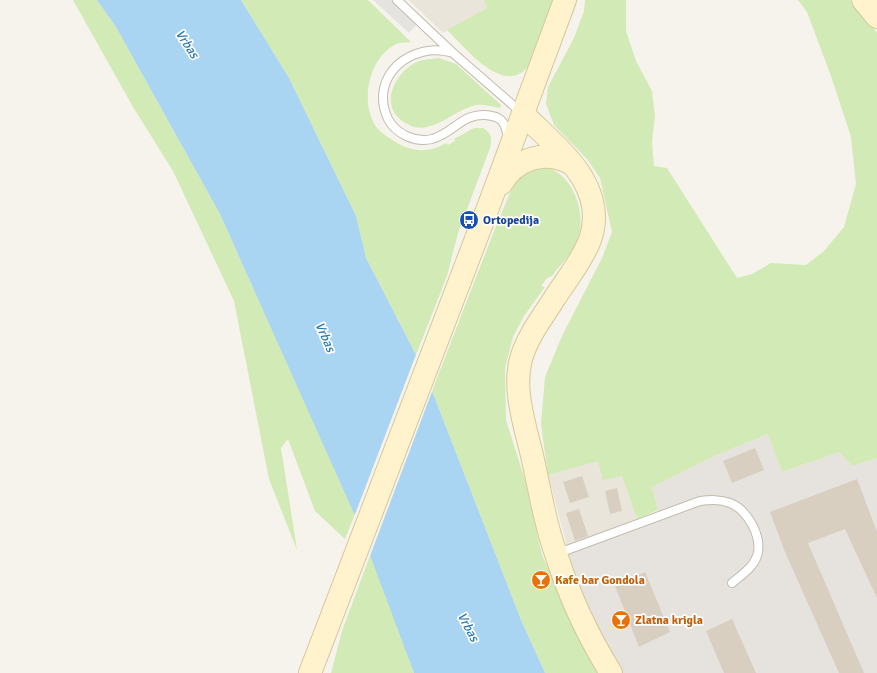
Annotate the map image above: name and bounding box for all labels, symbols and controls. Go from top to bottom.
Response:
water label: Vrbas [172,27,203,62]
bus stop icon: Ortopedija [458,209,480,231]
place label: Ortopedija [483,213,539,228]
water label: Vrbas [311,320,339,356]
bar icon: Kafe bar Gondola [530,569,552,591]
place label: Kafe bar Gondola [555,573,645,588]
bar icon: Zlatna krigla [610,609,632,631]
water label: Vrbas [454,610,483,646]
place label: Zlatna krigla [635,613,703,628]

